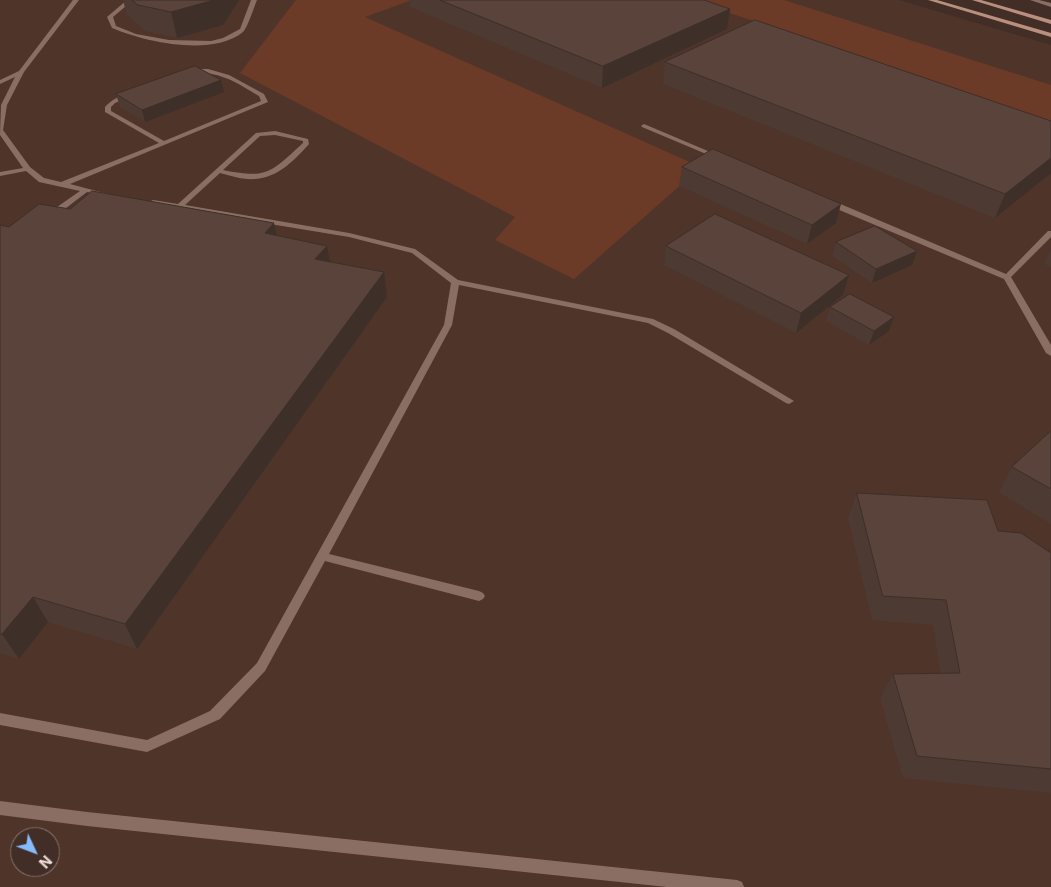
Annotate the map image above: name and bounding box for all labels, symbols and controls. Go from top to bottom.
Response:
north arrow [10,827,60,877]
text: N [36,852,55,872]

